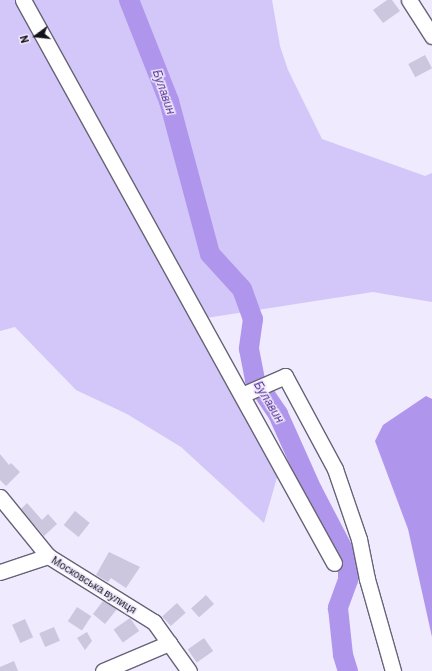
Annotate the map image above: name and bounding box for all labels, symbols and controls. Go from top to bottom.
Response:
north arrow [16,16,56,56]
text: N [17,34,31,44]
water label: Булавин [150,68,178,116]
water label: Булавин [251,378,287,426]
street label: Московська вулиця [49,553,139,617]

